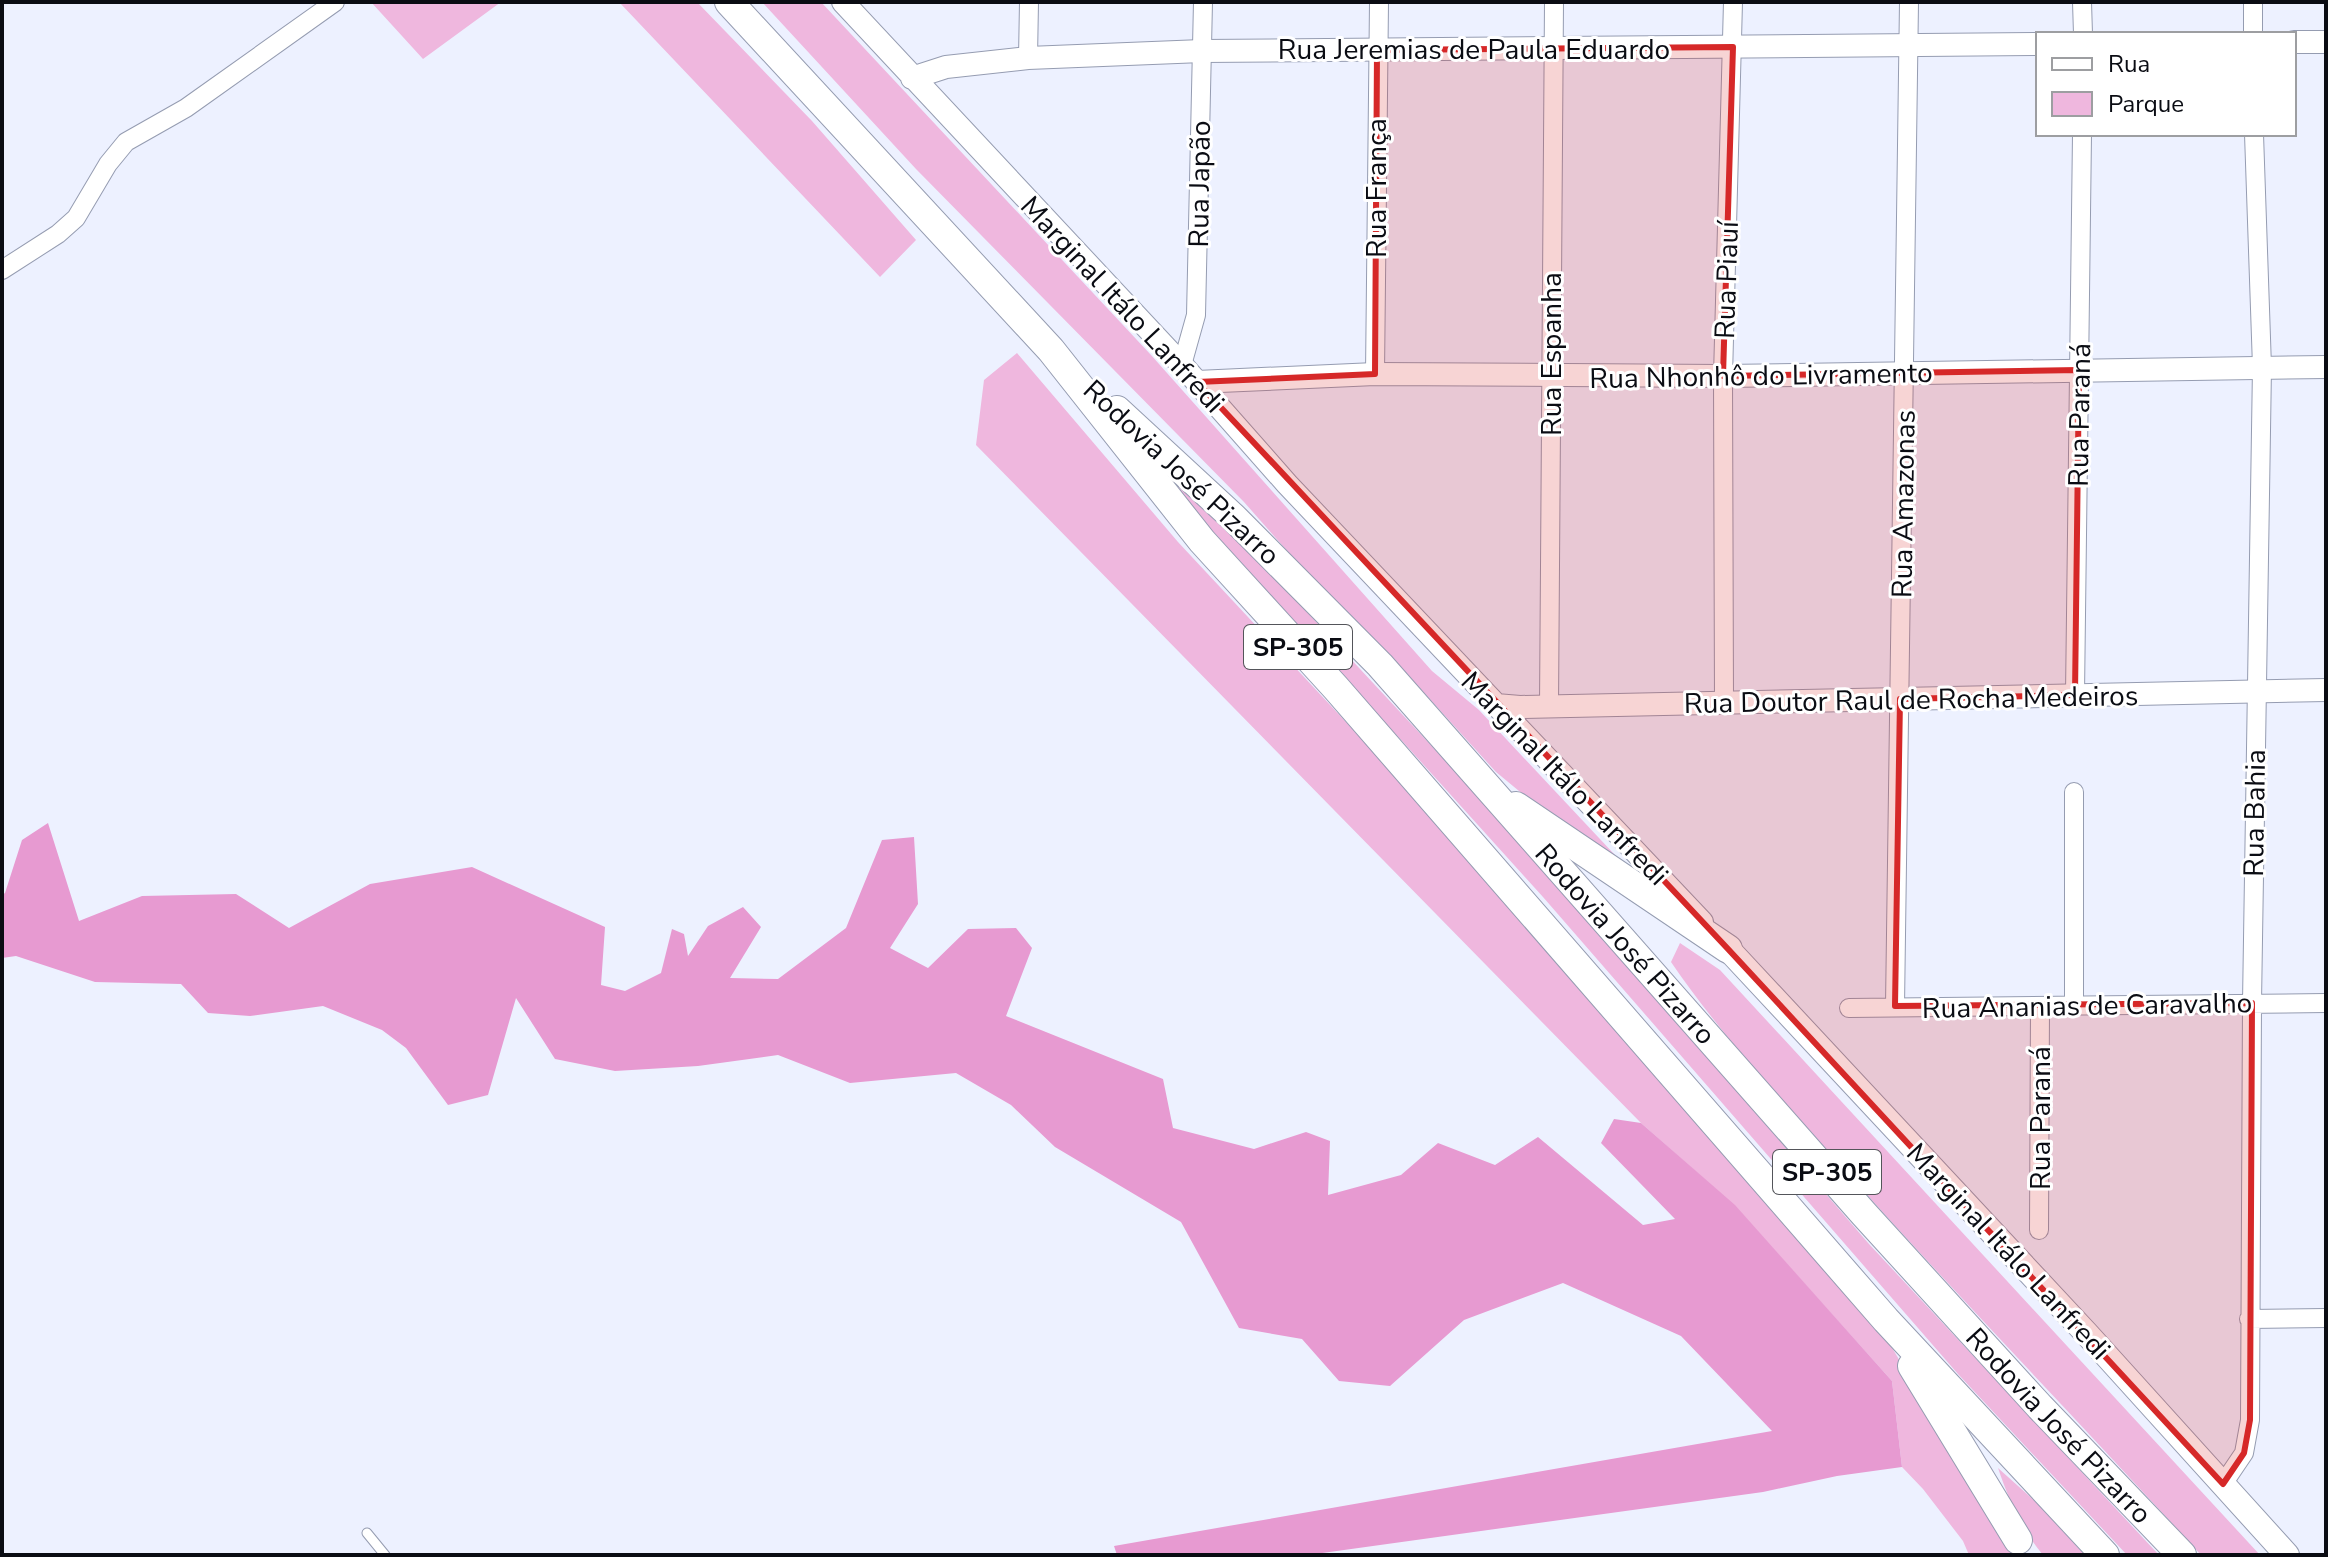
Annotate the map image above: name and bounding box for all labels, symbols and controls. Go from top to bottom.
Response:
street label: Rua Jeremias de Paula Eduardo [1278,31,1670,69]
legend [2036,32,2296,136]
text: Rua [2108,48,2150,80]
text: Parque [2108,88,2184,120]
street label: Rua França [1358,118,1396,258]
street label: Rua Japão [1180,120,1220,248]
street label: Marginal Itálo Lanfredi [1012,188,1233,421]
street label: Rua Piauí [1706,219,1748,340]
street label: Rua Espanha [1533,272,1571,436]
street label: Rua Paraná [2060,343,2100,487]
street label: Rua Nhonhô do Livramento [1589,354,1933,398]
street label: Rodovia José Pizarro [1075,371,1288,574]
street label: Rua Amazonas [1883,410,1925,598]
road number: SP-305 [1244,625,1352,669]
street label: Marginal Itálo Lanfredi [1452,664,1676,894]
street label: Rua Doutor Raul de Rocha Medeiros [1684,677,2139,723]
street label: Rua Bahia [2235,749,2275,877]
street label: Rodovia José Pizarro [1526,836,1724,1053]
street label: Rua Ananias de Caravalho [1921,984,2253,1028]
street label: Rua Paraná [2022,1046,2060,1190]
street label: Marginal Itálo Lanfredi [1898,1135,2119,1368]
road number: SP-305 [1773,1150,1881,1194]
street label: Rodovia José Pizarro [1957,1320,2160,1532]

